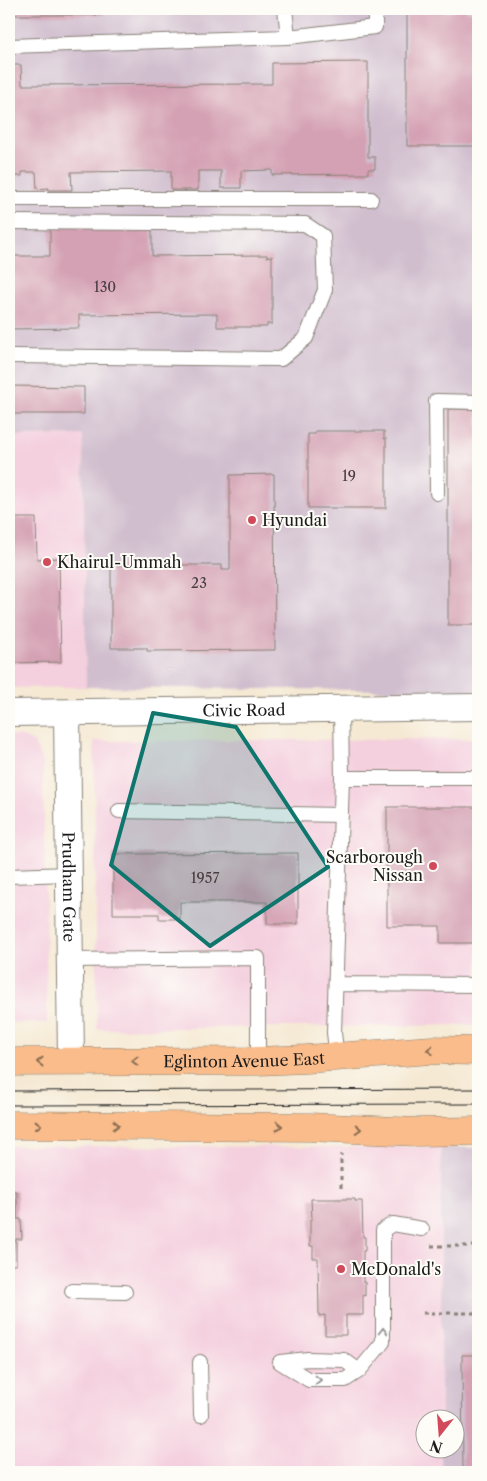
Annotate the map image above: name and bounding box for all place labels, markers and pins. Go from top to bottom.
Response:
place label: Hyundai [262,510,327,530]
marker: Hyundai [246,514,258,526]
place label: Khairul-Ummah [57,552,182,572]
marker: Khairul-Ummah [41,556,53,568]
place label: Scarborough Nissan [326,847,423,885]
marker: Scarborough Nissan [427,860,439,872]
place label: McDonald's [351,1259,441,1279]
marker: McDonald's [335,1263,347,1275]

